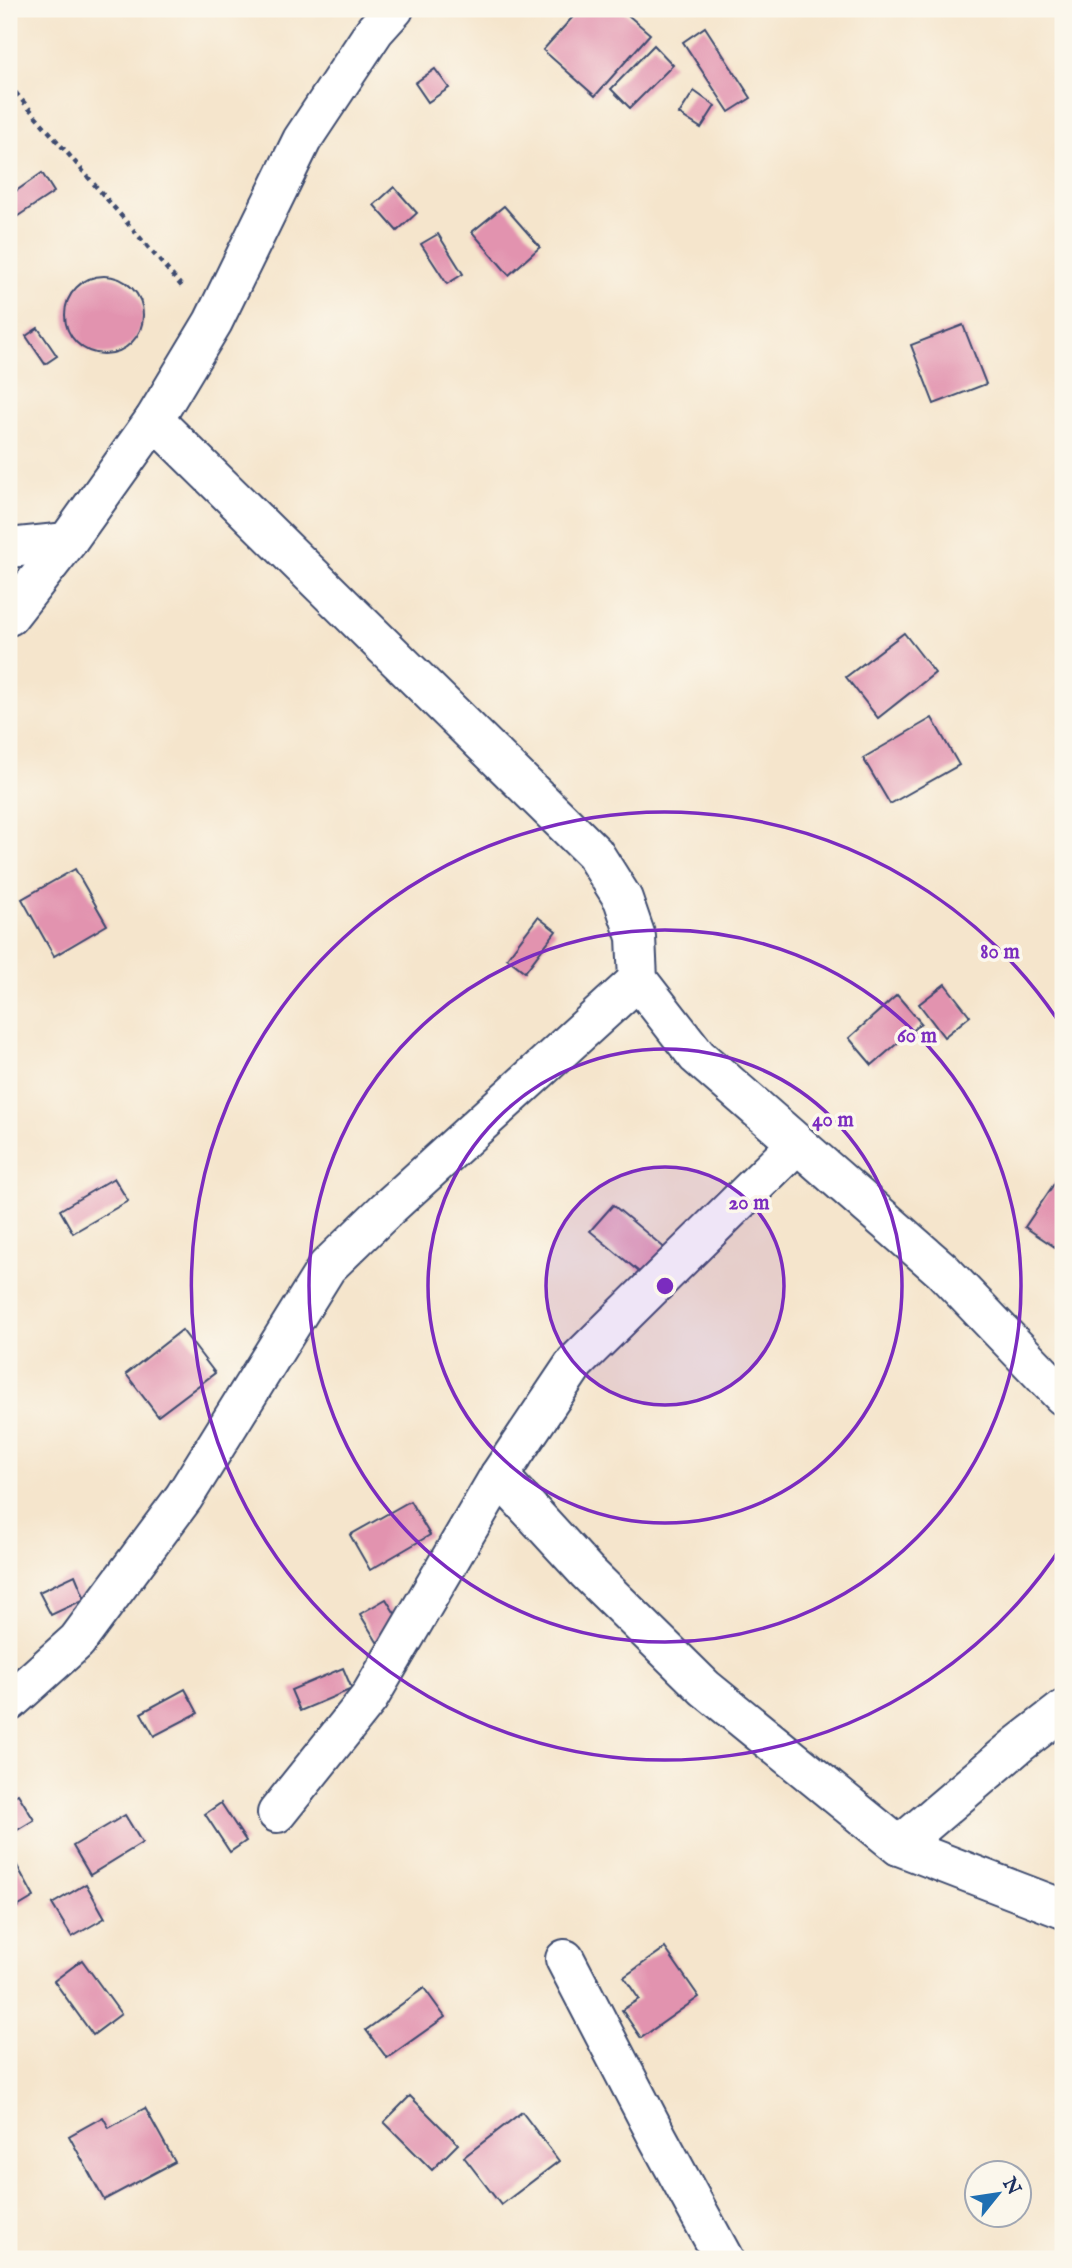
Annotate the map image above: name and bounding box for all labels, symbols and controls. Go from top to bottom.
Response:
text: 80 m [980,939,1020,966]
text: 60 m [897,1023,938,1050]
text: 40 m [812,1107,854,1134]
text: 20 m [729,1190,770,1217]
centre of rings [653,1274,677,1298]
north arrow [964,2160,1034,2230]
text: N [996,2173,1026,2200]

